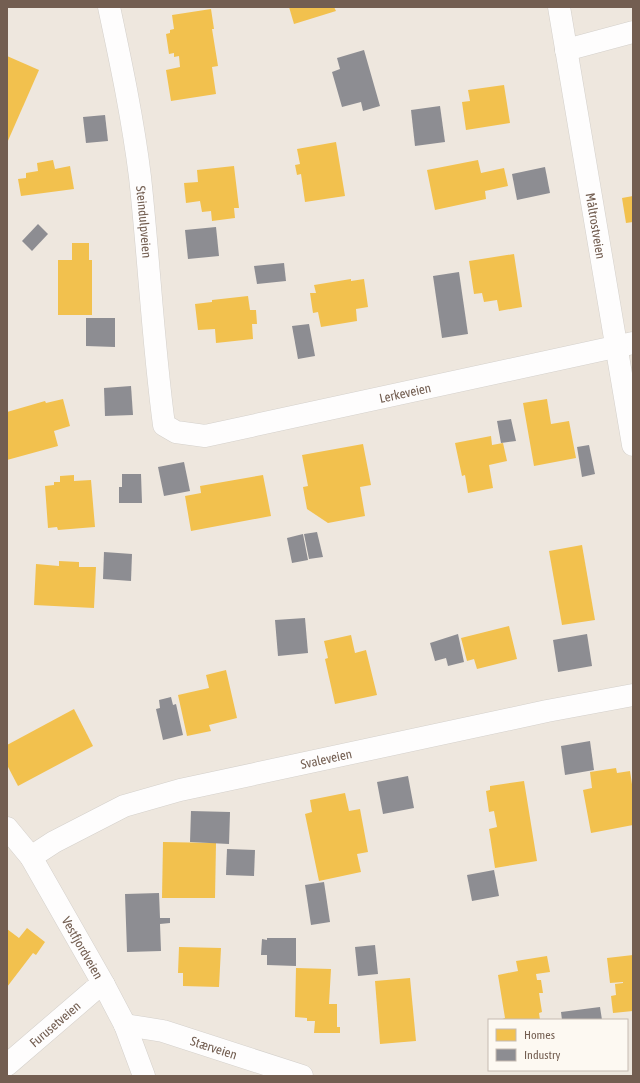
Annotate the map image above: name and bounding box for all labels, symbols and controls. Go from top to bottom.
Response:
street label: Steindulpveien [133,185,155,259]
street label: Måltrostveien [583,192,609,260]
street label: Lerkeveien [378,380,432,405]
street label: Svaleveien [299,746,353,771]
street label: Vestfjordveien [59,914,106,981]
street label: Furusetveien [26,998,83,1050]
legend [488,1019,628,1071]
text: Homes [524,1028,555,1042]
street label: Stærveien [189,1033,239,1062]
text: Industry [524,1048,561,1062]

